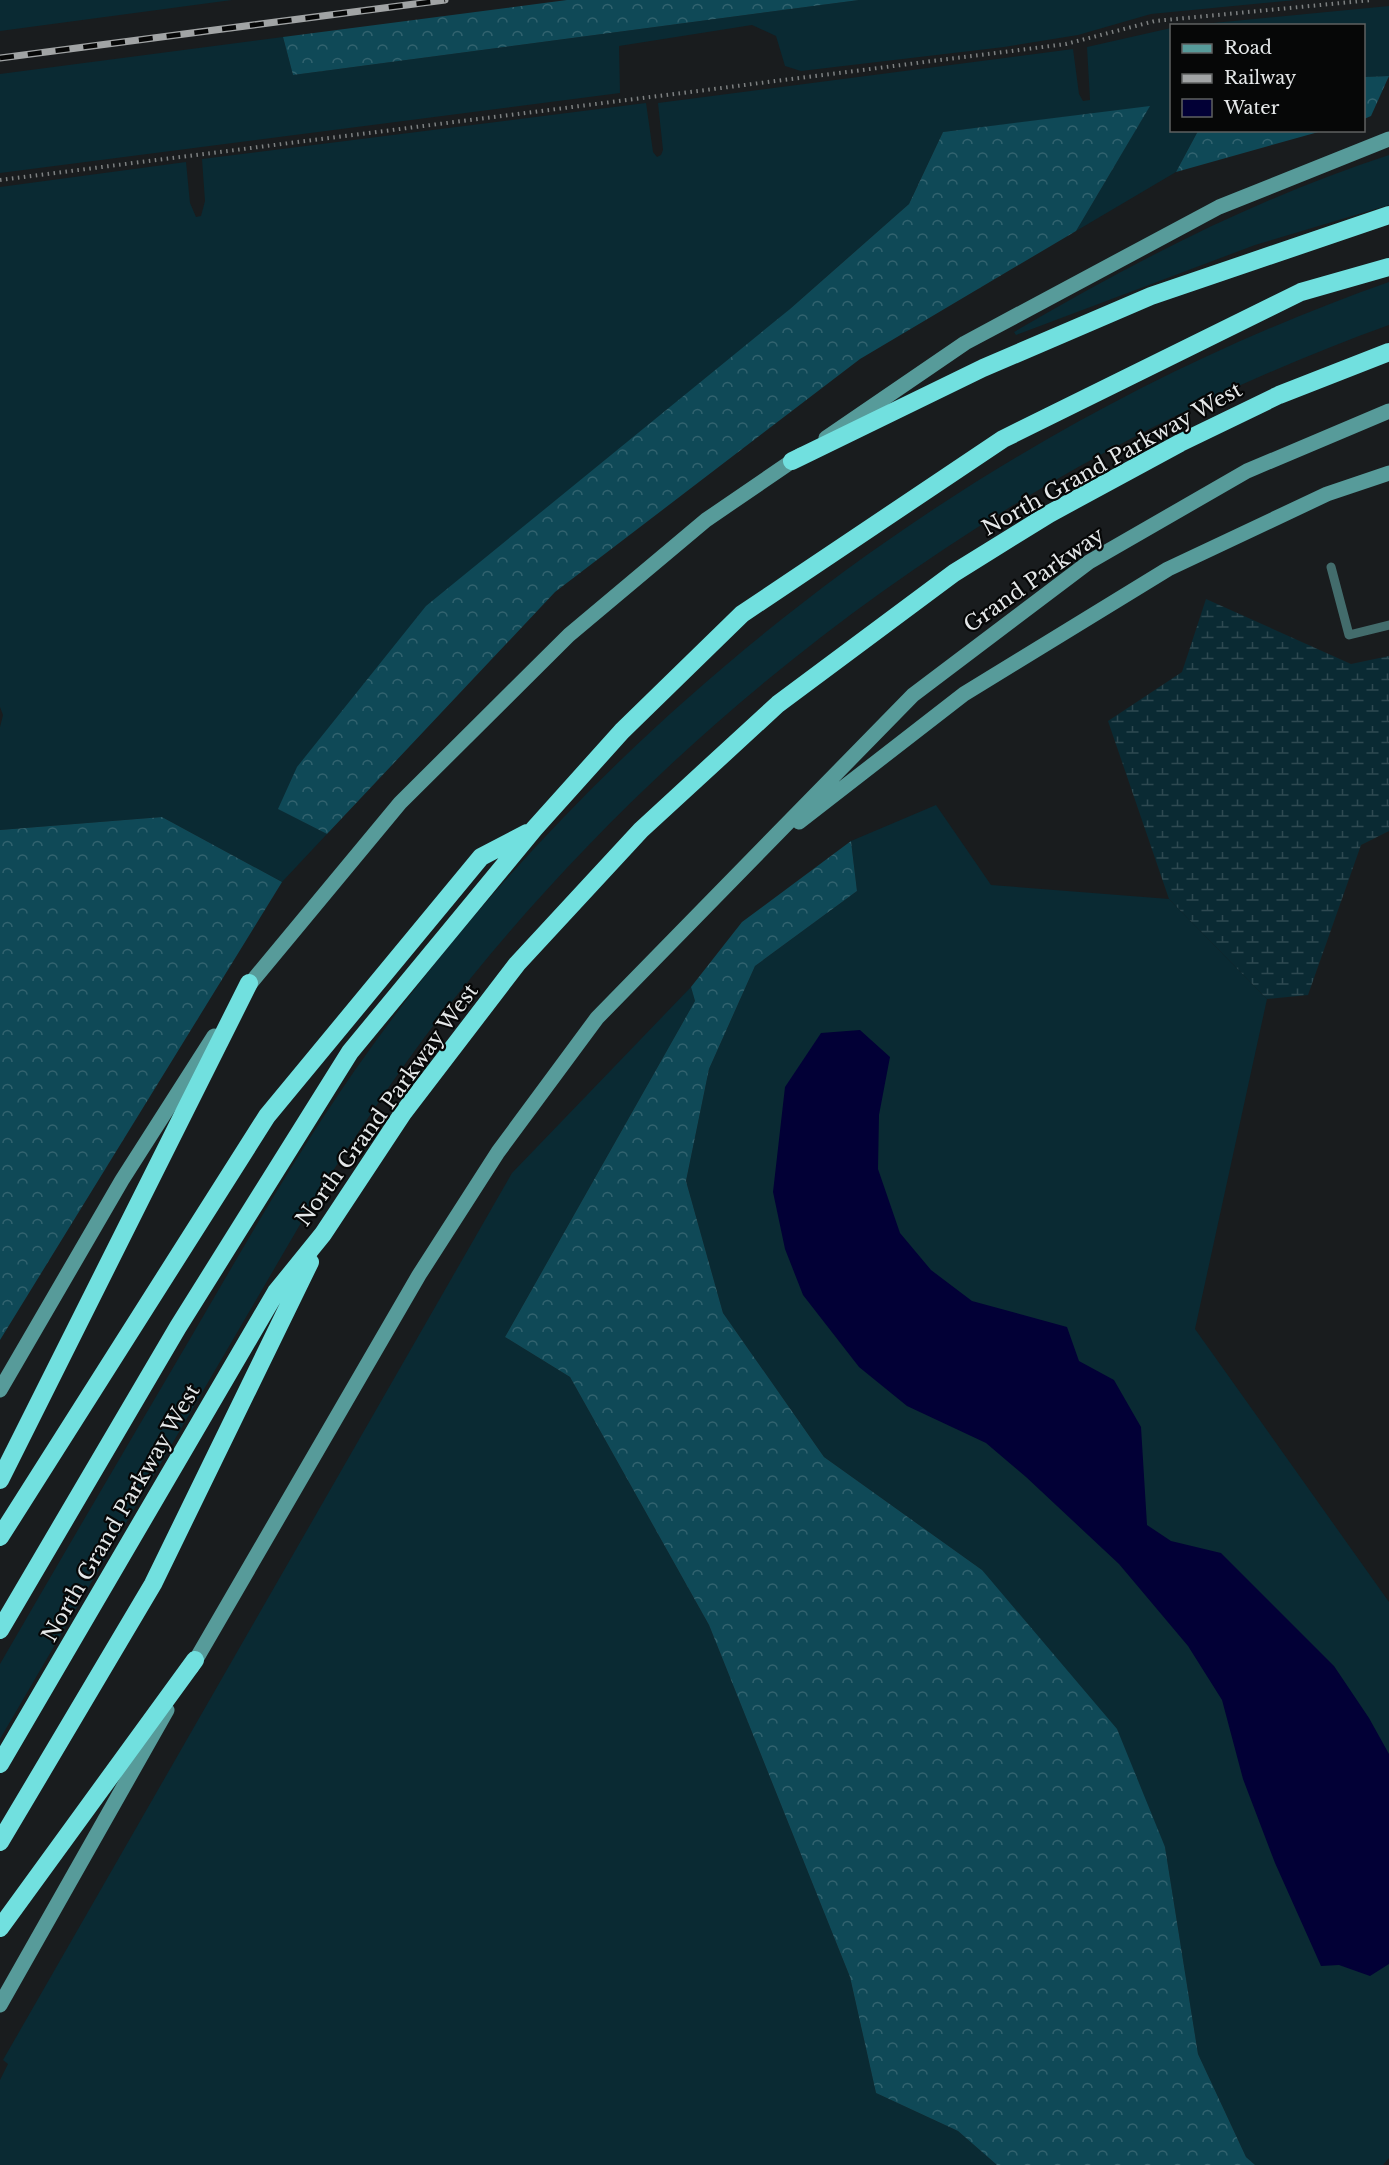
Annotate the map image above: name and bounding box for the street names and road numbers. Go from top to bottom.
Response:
street label: North Grand Parkway West [977,377,1247,541]
street label: Grand Parkway [959,522,1110,638]
street label: North Grand Parkway West [290,979,484,1231]
street label: North Grand Parkway West [36,1379,206,1646]

